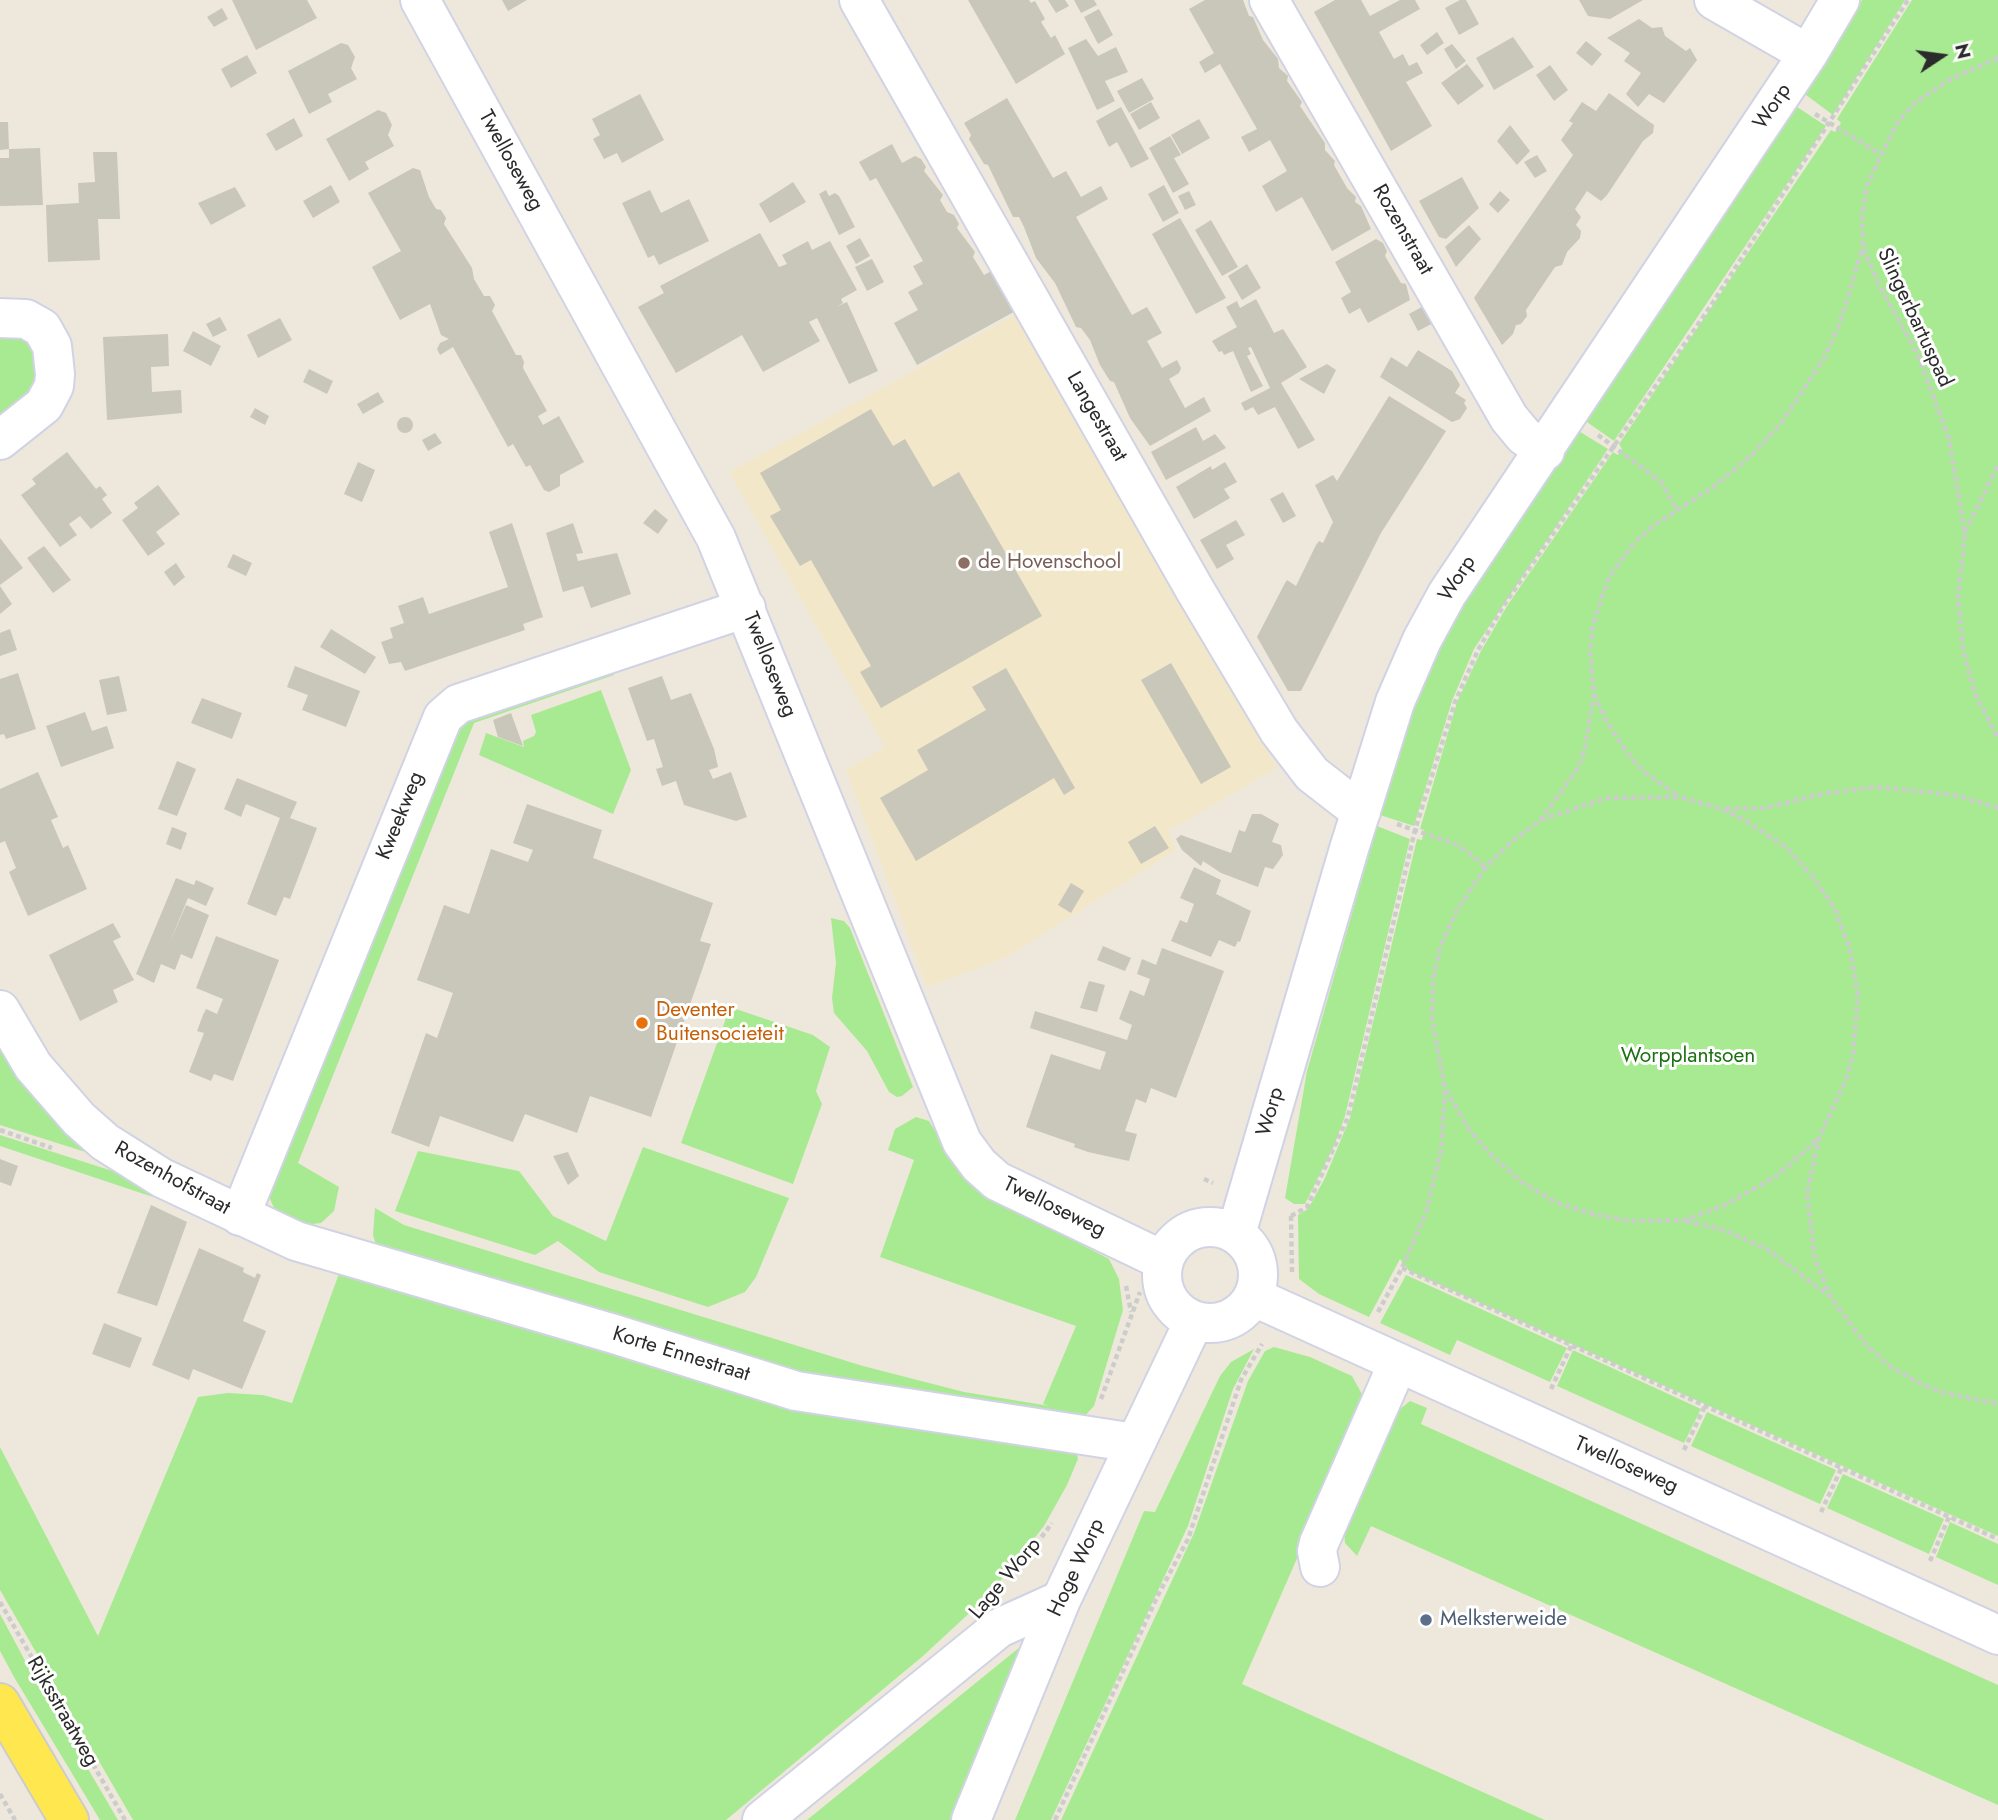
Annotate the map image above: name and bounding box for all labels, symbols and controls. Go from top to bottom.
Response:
north arrow [1907,21,1977,91]
text: N [1948,41,1978,62]
street label: Worp [1749,79,1797,135]
street label: Twelloseweg [472,106,548,216]
street label: Rozenstraat [1366,180,1438,280]
street label: Slingerbartuspad [1871,244,1957,392]
street label: Langestraat [1060,368,1132,466]
place label: de Hovenschool [978,550,1121,576]
street label: Worp [1434,551,1482,607]
marker: de Hovenschool [956,555,972,571]
street label: Twelloseweg [737,609,801,721]
street label: Kweekweg [372,768,430,864]
place label: Deventer Buitensocieteit [656,998,784,1048]
marker: Deventer Buitensocieteit [634,1015,650,1031]
park label: Worpplantsoen [1621,1044,1755,1070]
street label: Worp [1252,1085,1290,1139]
street label: Rozenhofstraat [110,1137,234,1221]
street label: Twelloseweg [999,1172,1109,1244]
street label: Korte Ennestraat [609,1322,753,1388]
street label: Twelloseweg [1570,1432,1682,1500]
street label: Hoge Worp [1043,1515,1111,1621]
street label: Lage Worp [965,1533,1047,1625]
place label: Melksterweide [1440,1607,1567,1633]
marker: Melksterweide [1418,1612,1434,1628]
street label: Rijksstraatweg [20,1652,104,1772]

